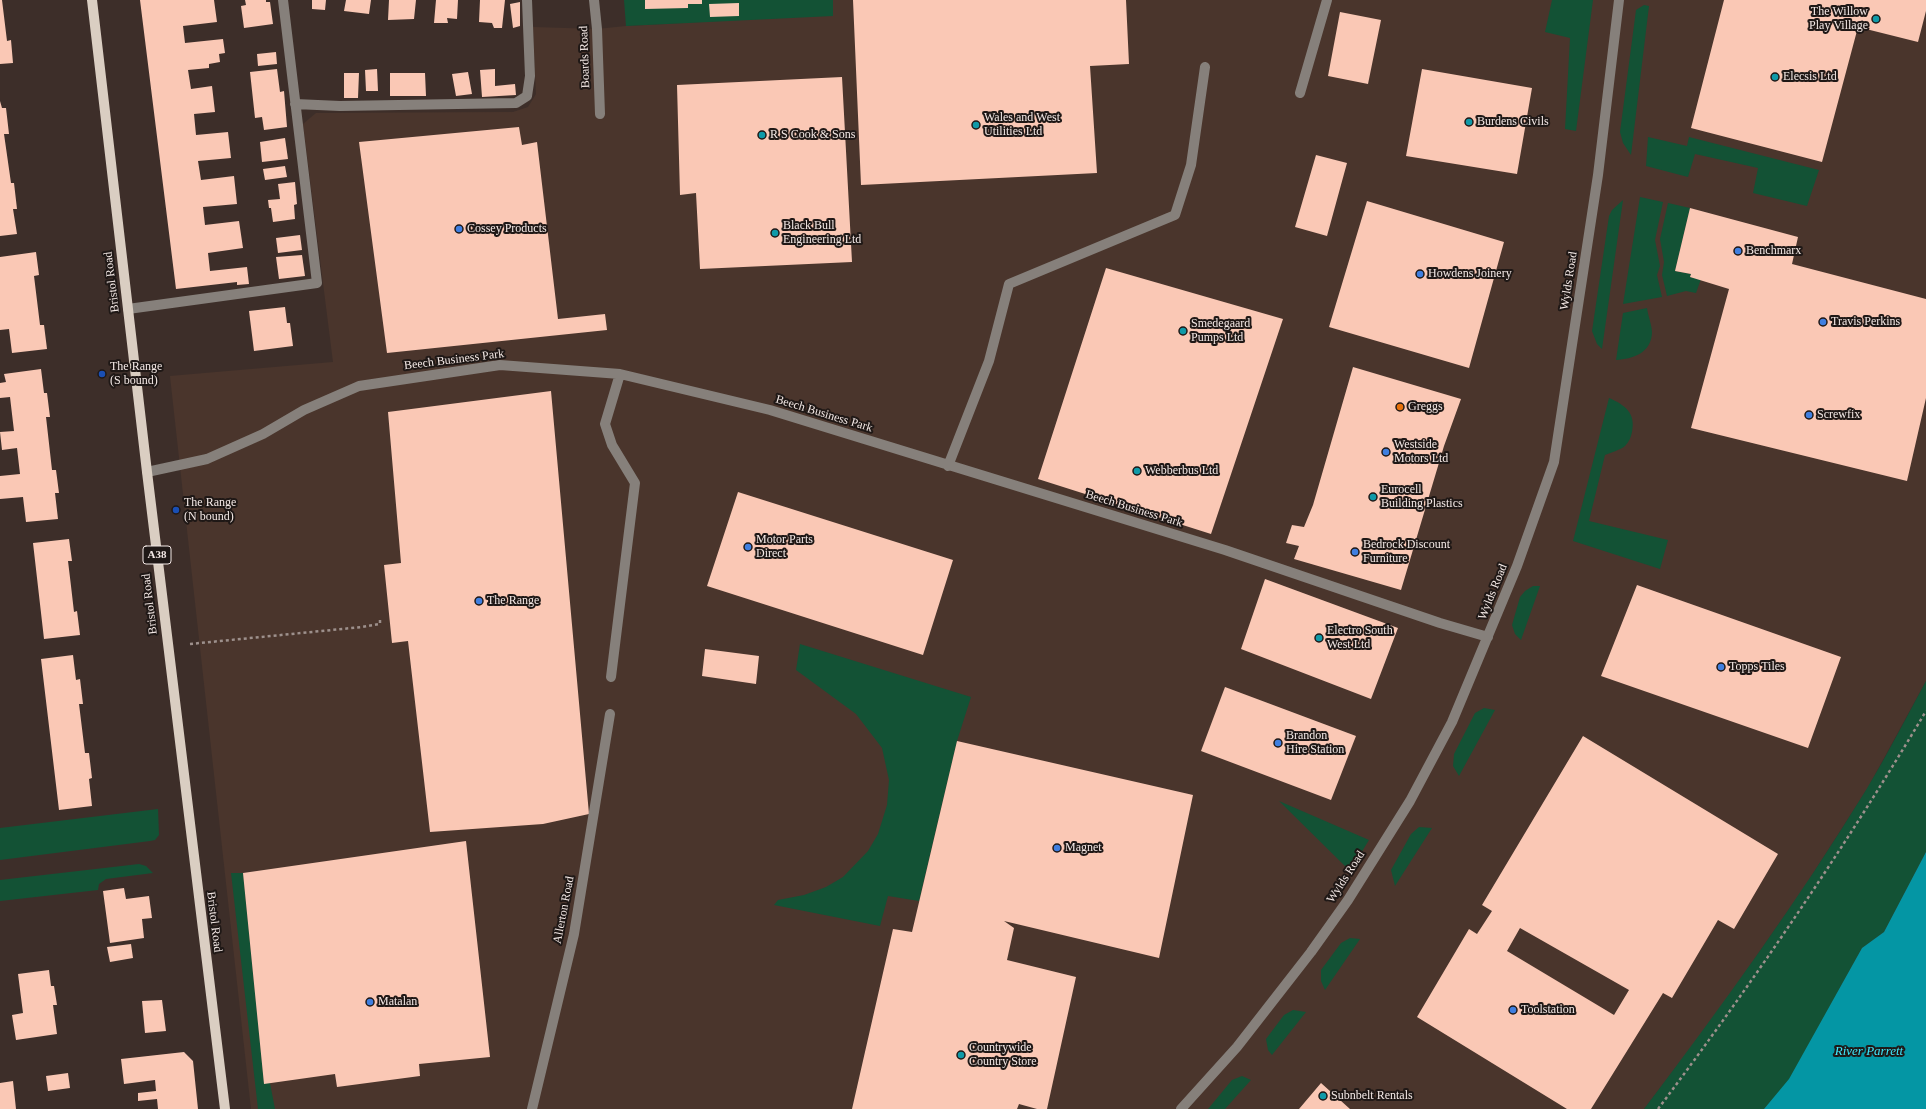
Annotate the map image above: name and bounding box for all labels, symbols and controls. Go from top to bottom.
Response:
place label: The Willow Play Village [1809,5,1868,33]
marker: The Willow Play Village [1871,14,1881,24]
street label: Boards Road [577,26,593,88]
place label: Elecsis Ltd [1783,70,1837,84]
marker: Elecsis Ltd [1770,72,1780,82]
place label: Wales and West Utilities Ltd [984,111,1060,139]
place label: Burdens Civils [1477,115,1549,129]
marker: Burdens Civils [1464,117,1474,127]
marker: Wales and West Utilities Ltd [971,120,981,130]
place label: R S Cook & Sons [770,128,855,142]
marker: R S Cook & Sons [757,130,767,140]
place label: Black Bull Engineering Ltd [783,219,861,247]
place label: Cossey Products [467,222,547,236]
marker: Cossey Products [454,224,464,234]
marker: Black Bull Engineering Ltd [770,228,780,238]
place label: Benchmarx [1746,244,1801,258]
marker: Benchmarx [1733,246,1743,256]
street label: Bristol Road [101,251,123,313]
street label: Wylds Road [1557,251,1581,311]
place label: Howdens Joinery [1428,267,1512,281]
marker: Howdens Joinery [1415,269,1425,279]
place label: Travis Perkins [1831,315,1900,329]
place label: Smedegaard Pumps Ltd [1191,317,1250,345]
marker: Travis Perkins [1818,317,1828,327]
marker: Smedegaard Pumps Ltd [1178,326,1188,336]
street label: Beech Business Park [403,347,505,373]
place label: The Range (S bound) [110,360,162,388]
marker: The Range (S bound) [97,369,107,379]
street label: Beech Business Park [774,392,874,436]
place label: Greggs [1408,400,1443,414]
marker: Greggs [1395,402,1405,412]
place label: Screwfix [1817,408,1860,422]
marker: Screwfix [1804,410,1814,420]
place label: Westside Motors Ltd [1394,438,1448,466]
marker: Westside Motors Ltd [1381,447,1391,457]
place label: Webberbus Ltd [1145,464,1218,478]
marker: Webberbus Ltd [1132,466,1142,476]
place label: Eurocell Building Plastics [1381,483,1463,511]
street label: Beech Business Park [1084,487,1184,531]
marker: Eurocell Building Plastics [1368,492,1378,502]
place label: The Range (N bound) [184,496,236,524]
marker: The Range (N bound) [171,505,181,515]
place label: Motor Parts Direct [756,533,813,561]
place label: Bedrock Discount Furniture [1363,538,1450,566]
marker: Motor Parts Direct [743,542,753,552]
road number: A38 [143,546,171,564]
marker: Bedrock Discount Furniture [1350,547,1360,557]
street label: Wylds Road [1475,562,1511,622]
street label: Bristol Road [139,573,161,635]
place label: The Range [487,594,539,608]
marker: The Range [474,596,484,606]
place label: Electro South West Ltd [1327,624,1393,652]
marker: Electro South West Ltd [1314,633,1324,643]
place label: Topps Tiles [1729,660,1785,674]
marker: Topps Tiles [1716,662,1726,672]
place label: Brandon Hire Station [1286,729,1344,757]
marker: Brandon Hire Station [1273,738,1283,748]
place label: Magnet [1065,841,1102,855]
marker: Magnet [1052,843,1062,853]
street label: Wylds Road [1324,848,1368,906]
street label: Allerton Road [550,875,578,945]
street label: Bristol Road [203,891,225,953]
place label: Matalan [378,995,417,1009]
marker: Matalan [365,997,375,1007]
place label: Toolstation [1521,1003,1575,1017]
marker: Toolstation [1508,1005,1518,1015]
place label: Countrywide Country Store [969,1041,1037,1069]
water label: River Parrett [1835,1044,1903,1060]
marker: Countrywide Country Store [956,1050,966,1060]
place label: Subnbelt Rentals [1331,1089,1413,1103]
marker: Subnbelt Rentals [1318,1091,1328,1101]

